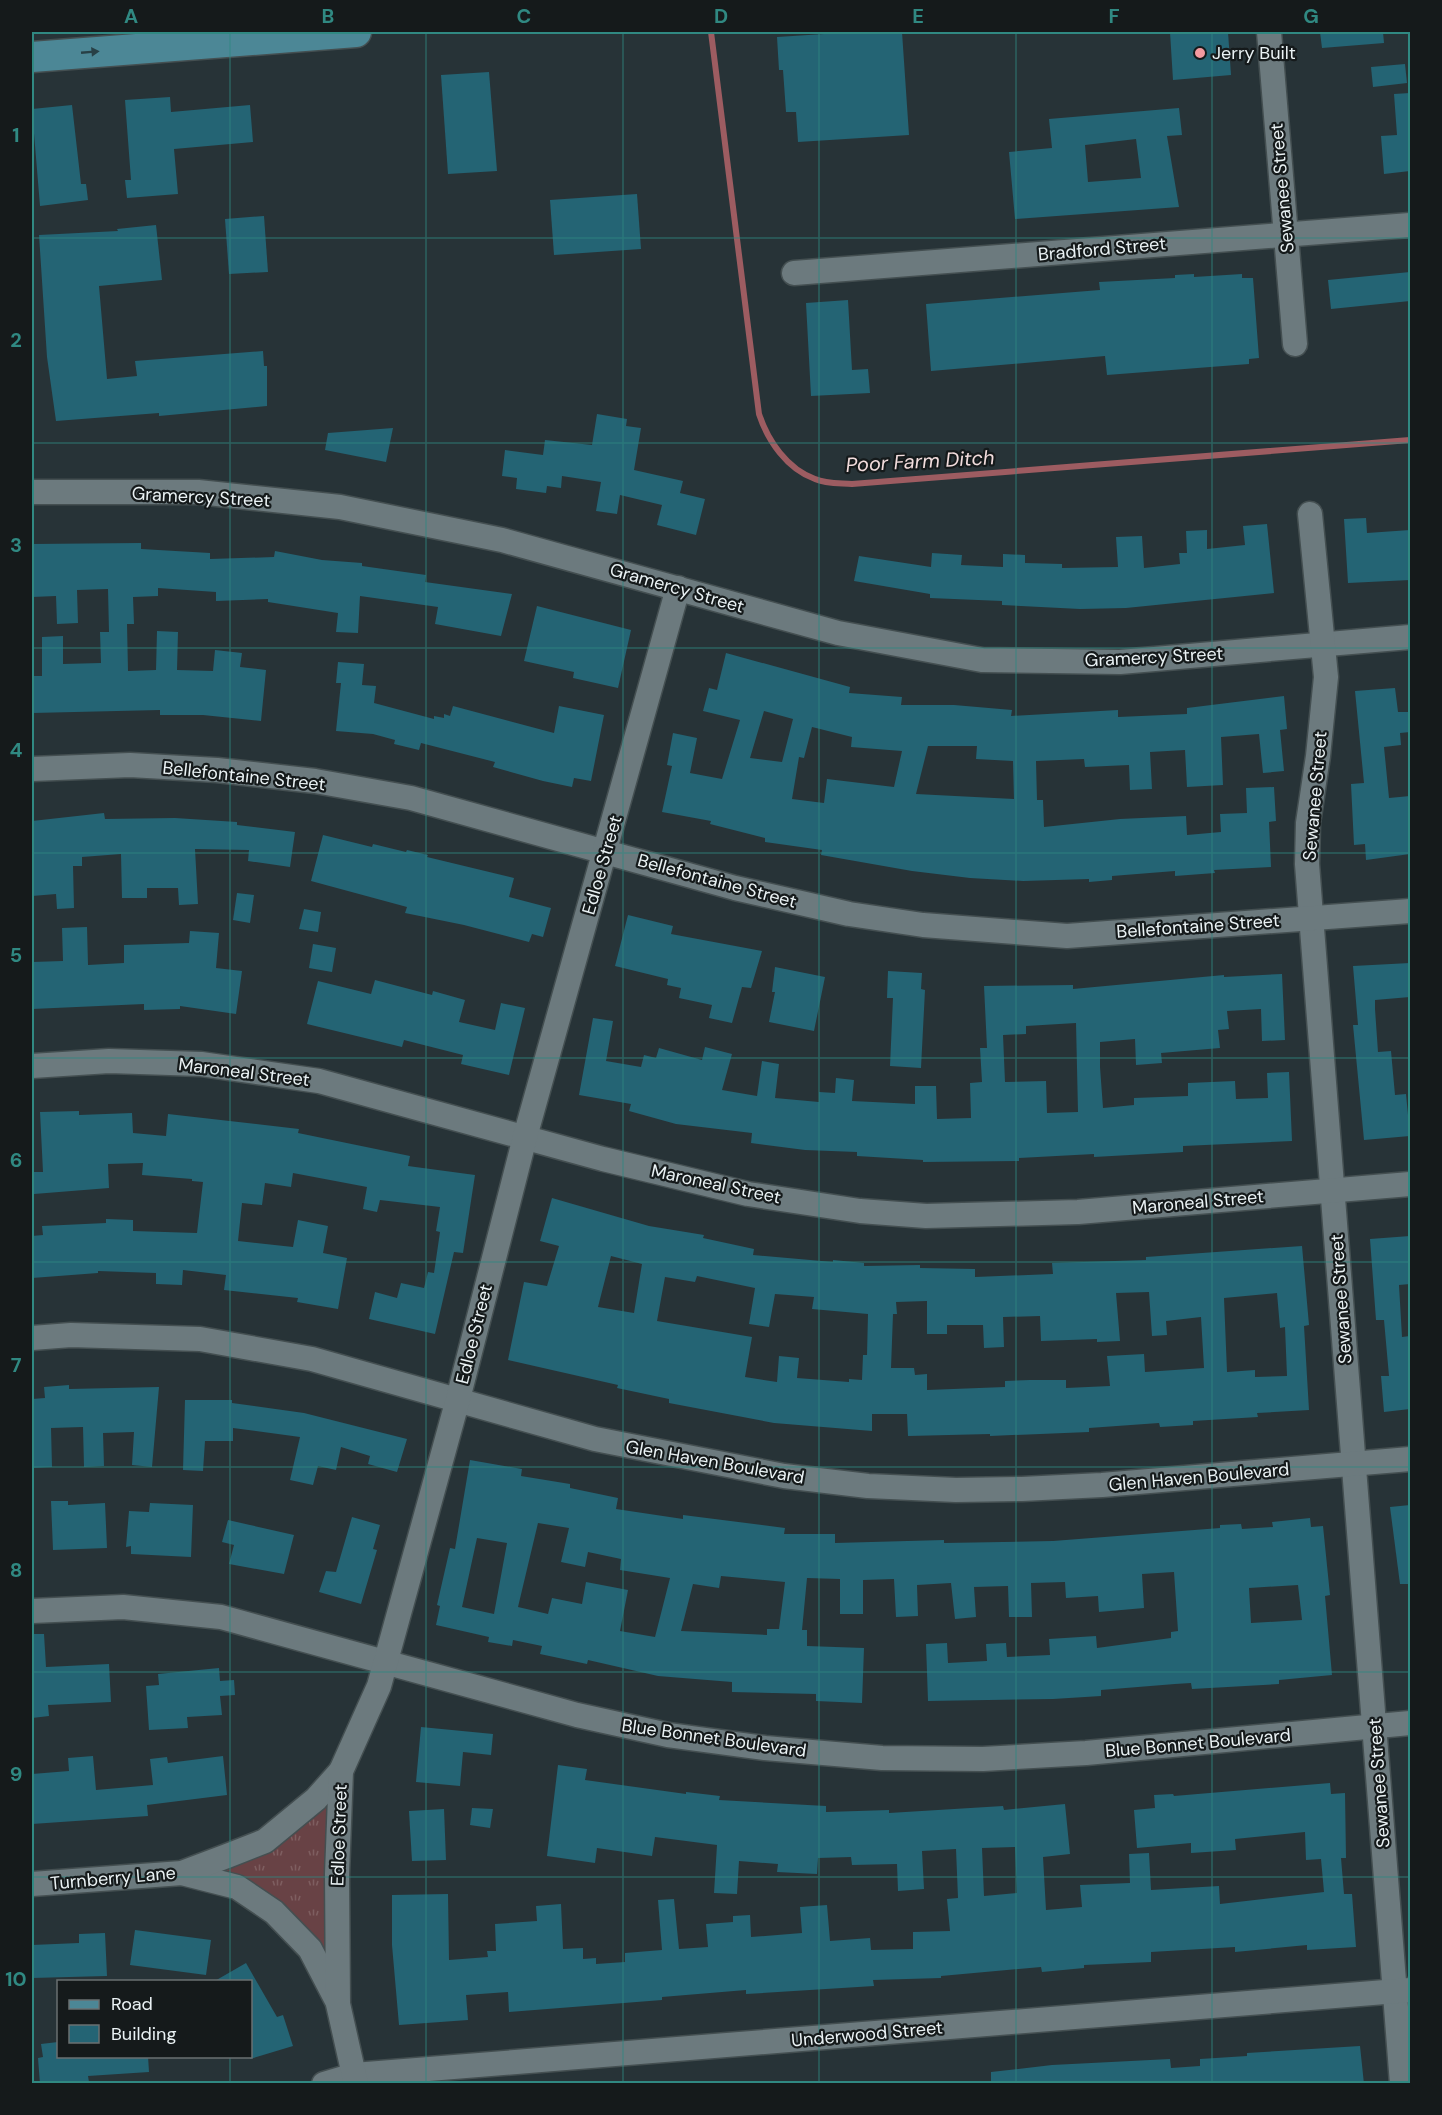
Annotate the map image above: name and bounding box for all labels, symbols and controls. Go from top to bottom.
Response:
text: A [124,3,138,29]
text: B [322,3,334,29]
text: C [517,3,531,29]
text: D [714,3,728,29]
text: E [912,3,924,29]
text: F [1108,3,1120,29]
text: G [1303,3,1319,29]
place label: Jerry Built [1212,41,1296,65]
marker: Jerry Built [1193,46,1207,60]
one-way arrow [80,48,99,57]
text: 1 [12,122,20,148]
street label: Sewanee Street [1264,122,1300,254]
street label: Bradford Street [1037,231,1167,267]
text: 2 [10,327,22,353]
water label: Poor Farm Ditch [845,444,995,478]
street label: Gramercy Street [131,481,271,513]
text: 3 [10,532,22,558]
street label: Gramercy Street [607,557,747,619]
street label: Gramercy Street [1084,641,1224,673]
street label: Sewanee Street [1297,730,1333,862]
text: 4 [10,737,23,763]
street label: Bellefontaine Street [161,756,327,796]
street label: Edloe Street [576,813,628,917]
street label: Bellefontaine Street [635,848,799,914]
street label: Bellefontaine Street [1116,908,1280,944]
text: 5 [10,942,22,968]
street label: Maroneal Street [177,1052,311,1092]
text: 6 [10,1147,22,1173]
street label: Maroneal Street [649,1159,783,1209]
street label: Maroneal Street [1131,1184,1265,1220]
street label: Sewanee Street [1324,1233,1358,1365]
street label: Edloe Street [450,1282,498,1386]
text: 7 [11,1352,22,1378]
street label: Glen Haven Boulevard [624,1434,806,1490]
street label: Glen Haven Boulevard [1108,1457,1290,1497]
text: 8 [10,1557,22,1583]
street label: Blue Bonnet Boulevard [620,1713,808,1763]
street label: Sewanee Street [1362,1717,1396,1849]
street label: Blue Bonnet Boulevard [1104,1723,1292,1763]
text: 9 [10,1761,22,1787]
street label: Edloe Street [325,1784,353,1886]
street label: Turnberry Lane [49,1861,177,1895]
text: 10 [5,1966,27,1992]
legend [57,1980,252,2058]
text: Road [111,1992,153,2016]
street label: Underwood Street [790,2015,944,2053]
text: Building [111,2022,176,2046]

